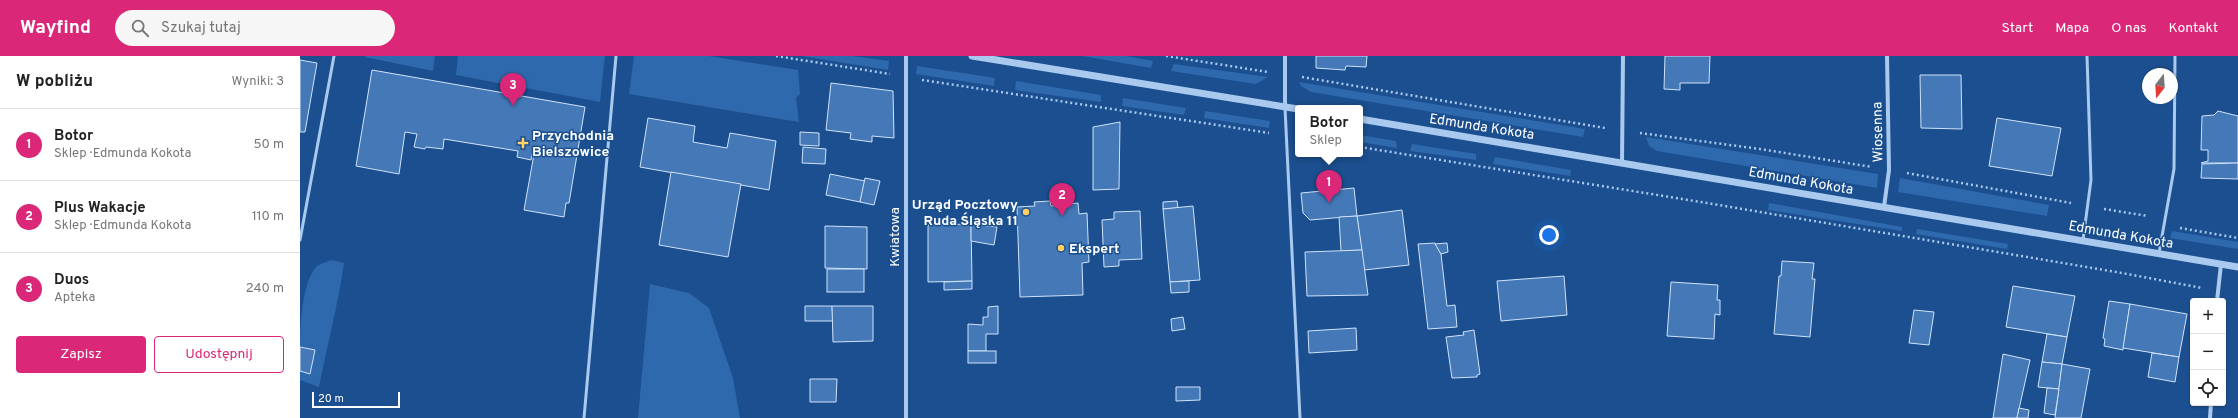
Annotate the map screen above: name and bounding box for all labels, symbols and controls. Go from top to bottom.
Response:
search box [115,10,395,46]
text: Wayfind [20,16,91,40]
icon: search [129,17,151,39]
text: Szukaj tutaj [161,19,241,38]
text: Start [2001,20,2033,37]
text: Mapa [2055,20,2089,37]
text: O nas [2111,20,2147,37]
text: Kontakt [2169,20,2218,37]
north arrow [2142,68,2178,104]
text: W pobliżu [16,71,93,93]
pin: 3 [500,73,526,106]
text: Wyniki: 3 [232,74,284,90]
street label: Wiosenna [1869,102,1888,162]
popup [1295,105,1363,157]
street label: Edmunda Kokota [1428,111,1536,144]
text: Botor [1309,114,1349,133]
text: Botor [54,127,93,146]
place label: Przychodnia Bielszowice [532,128,614,161]
text: Sklep [1309,133,1342,149]
text: 1 [26,137,32,153]
text: 50 m [254,137,284,153]
marker: Przychodnia Bielszowice [517,137,529,149]
text: Sklep · Edmunda Kokota [54,146,191,162]
street label: Edmunda Kokota [1747,164,1854,199]
pin: 1 [1316,170,1342,203]
pin: 2 [1049,183,1075,216]
place label: Urząd Pocztowy Ruda Śląska 11 [912,197,1018,230]
text: Plus Wakacje [54,199,146,218]
street label: Kwiatowa [887,207,904,267]
marker: Urząd Pocztowy Ruda Śląska 11 [1021,207,1031,217]
text: 2 [25,209,33,225]
text: 110 m [252,209,284,225]
text: Sklep · Edmunda Kokota [54,218,191,234]
street label: Edmunda Kokota [2067,218,2174,253]
your location [1539,225,1559,245]
place label: Ekspert [1069,241,1120,258]
marker: Ekspert [1056,243,1066,253]
text: Duos [54,271,89,290]
text: 3 [25,281,33,297]
text: 240 m [246,281,284,297]
text: Apteka [54,290,95,306]
map controls [2190,298,2226,406]
button: + [2190,298,2226,334]
button: − [2190,334,2226,370]
button: Zapisz [16,336,146,373]
button: Udostępnij [154,336,284,373]
button: locate [2190,370,2226,406]
scale bar [312,390,400,409]
text: 20 m [318,392,344,406]

